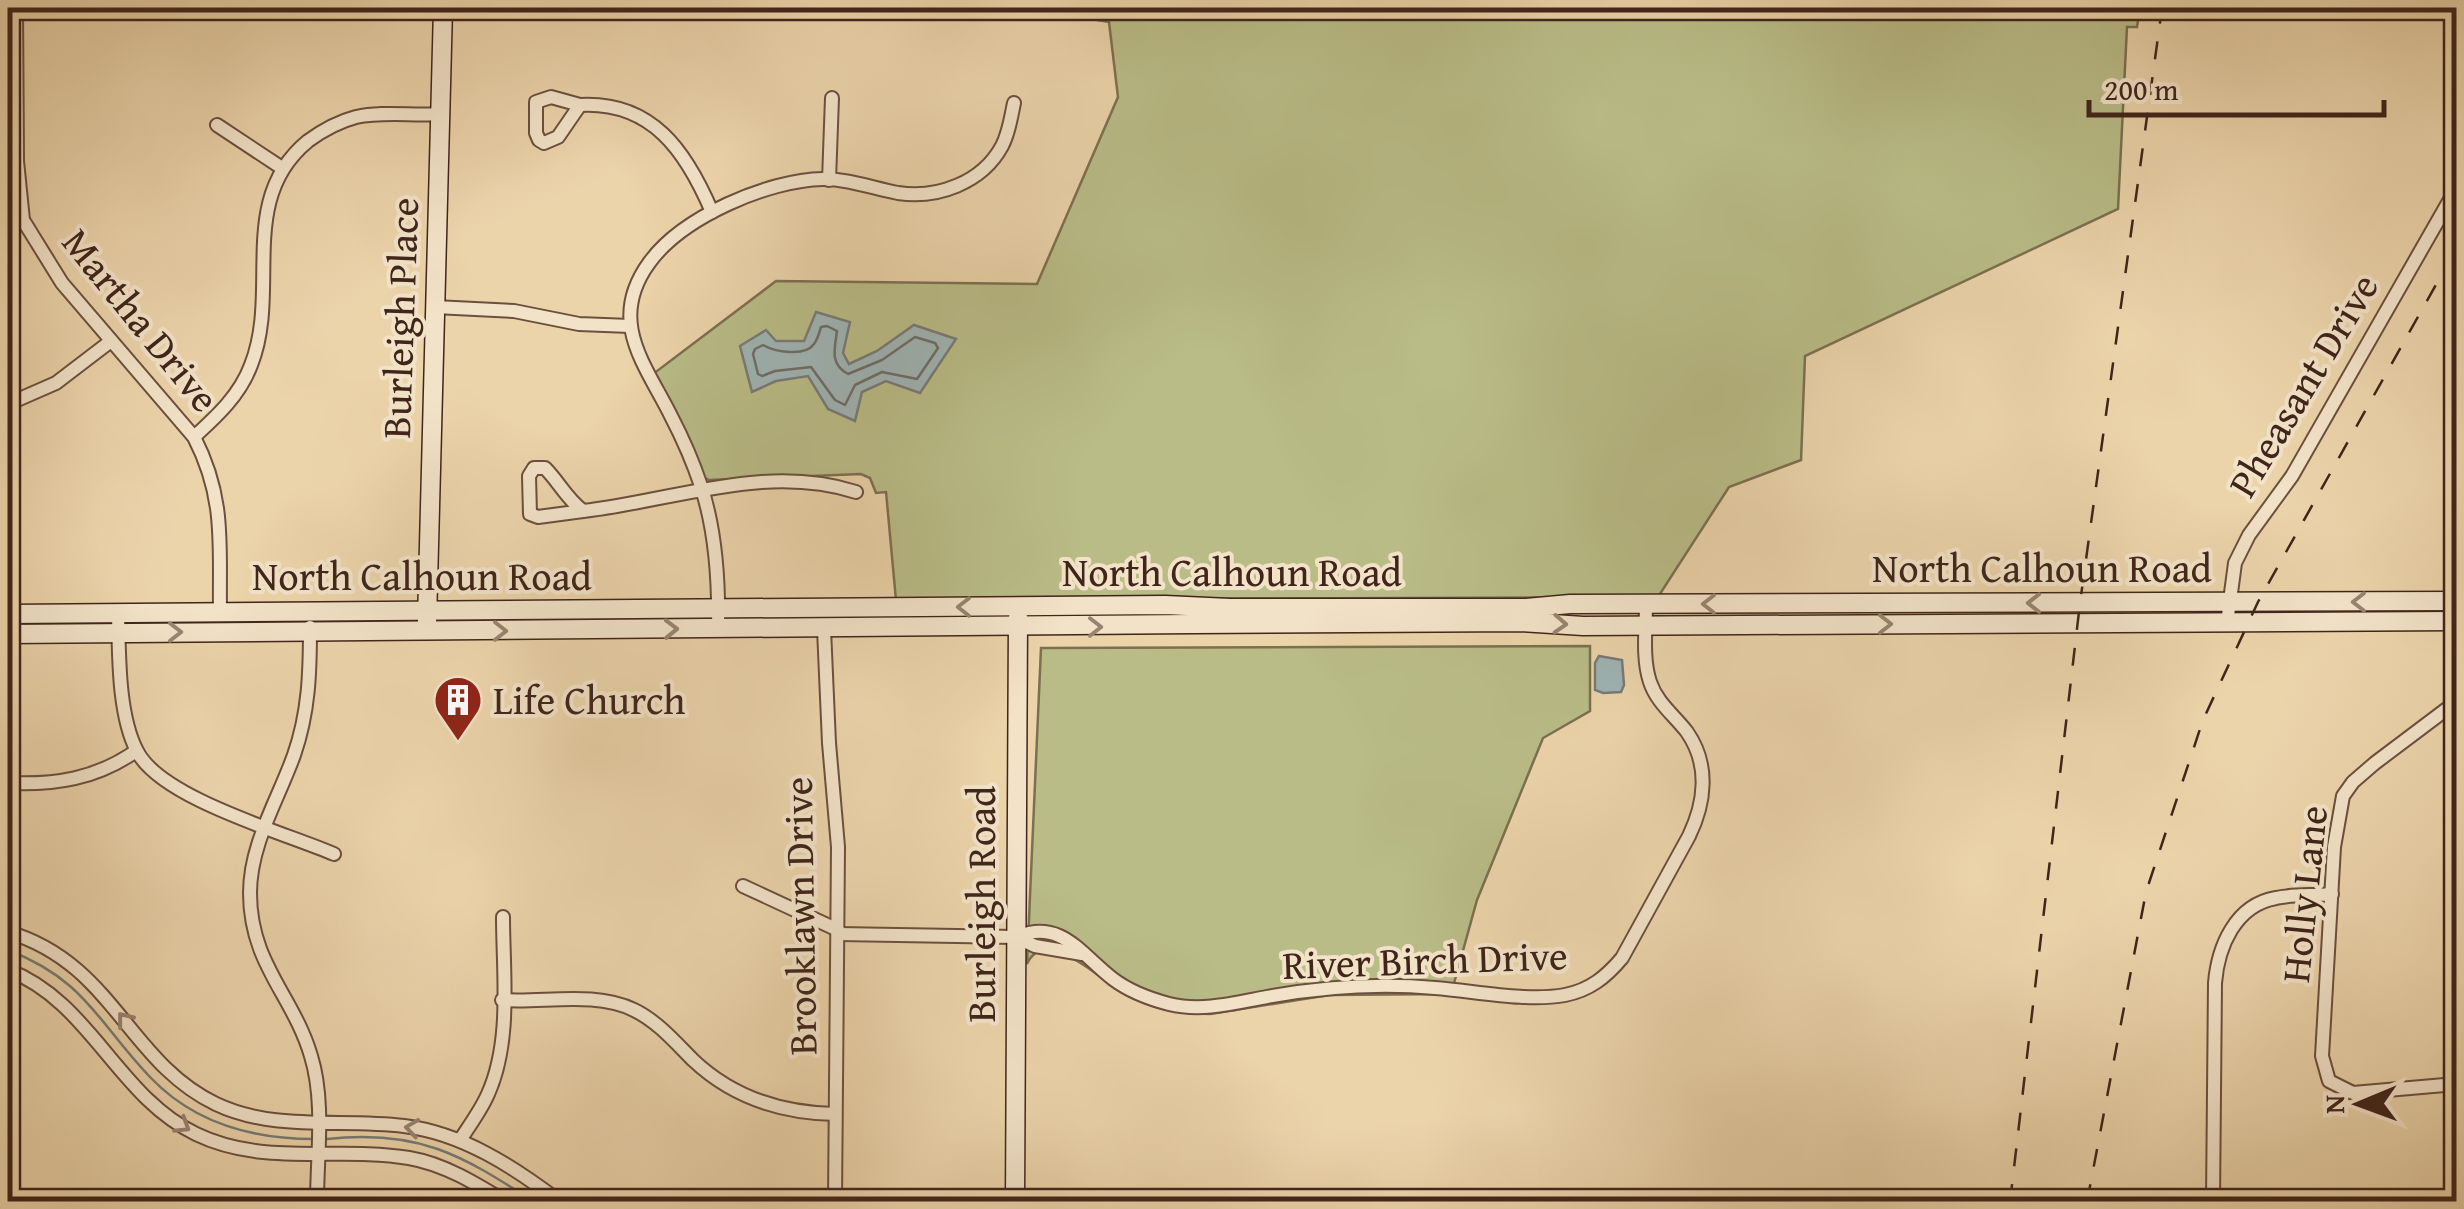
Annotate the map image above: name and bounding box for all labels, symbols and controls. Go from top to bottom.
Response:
scale bar [2089,55,2384,117]
text: 200 m [2104,67,2179,111]
street label: Burleigh Place [366,196,433,440]
street label: Martha Drive [49,215,234,425]
street label: Pheasant Drive [2213,262,2393,508]
street label: North Calhoun Road [1872,538,2213,597]
street label: North Calhoun Road [1062,542,1403,601]
street label: North Calhoun Road [252,546,593,605]
one-way arrow [2351,591,2366,613]
one-way arrow [2026,592,2042,614]
one-way arrow [1701,593,1716,615]
one-way arrow [956,596,972,618]
one-way arrow [1552,613,1568,634]
one-way arrow [1877,614,1893,635]
one-way arrow [1088,616,1104,638]
one-way arrow [663,619,679,640]
one-way arrow [492,620,508,642]
one-way arrow [167,622,183,643]
place label: Life Church [493,670,685,729]
building icon: Life Church [432,674,484,742]
street label: Brooklawn Drive [768,776,831,1056]
street label: Burleigh Road [951,785,1010,1022]
street label: Holly Lane [2265,802,2342,985]
street label: River Birch Drive [1281,925,1569,994]
one-way arrow [119,1012,136,1030]
north arrow [2309,1054,2409,1154]
text: N [2313,1094,2354,1114]
one-way arrow [172,1113,190,1132]
one-way arrow [403,1118,420,1139]

